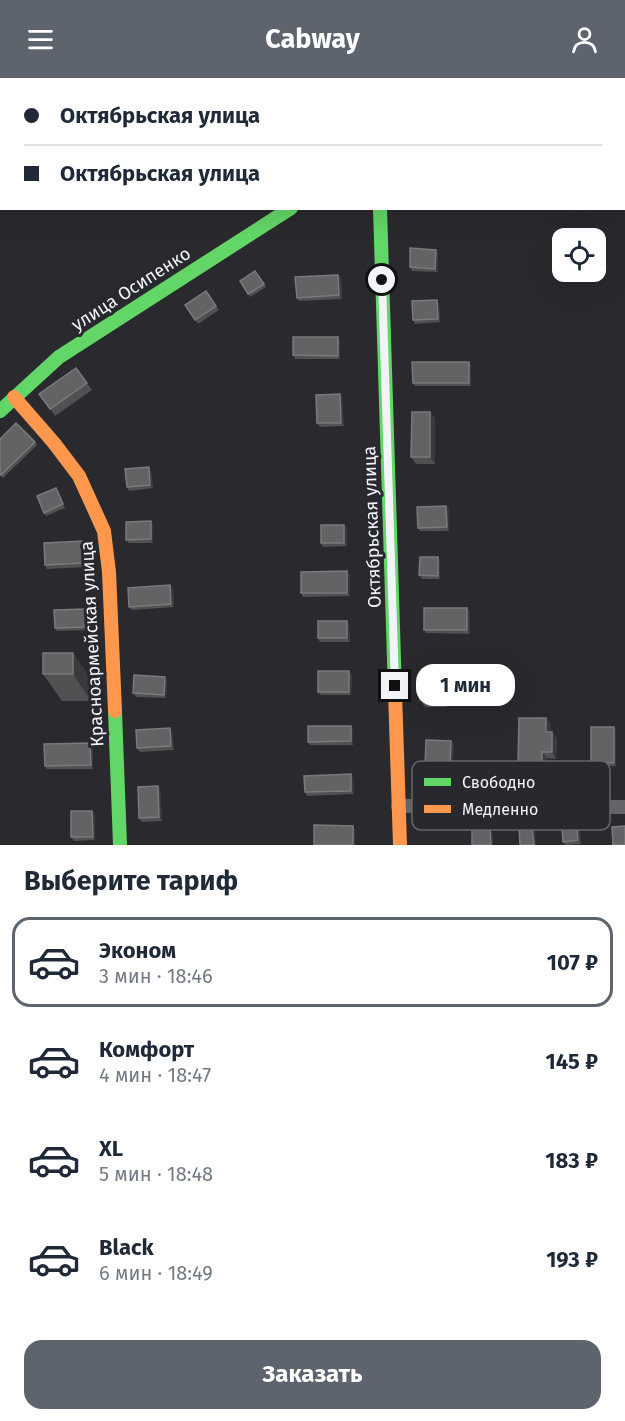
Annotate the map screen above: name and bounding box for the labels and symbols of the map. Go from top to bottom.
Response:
street label: улица Осипенко [67,242,195,336]
route start [368,266,395,293]
street label: Октябрьская улица [358,446,386,608]
street label: Красноармейская улица [76,541,108,747]
callout: 1 мин [416,665,515,707]
route end [381,672,408,699]
legend [412,761,610,830]
text: Свободно [462,773,535,792]
text: Медленно [462,800,538,819]

